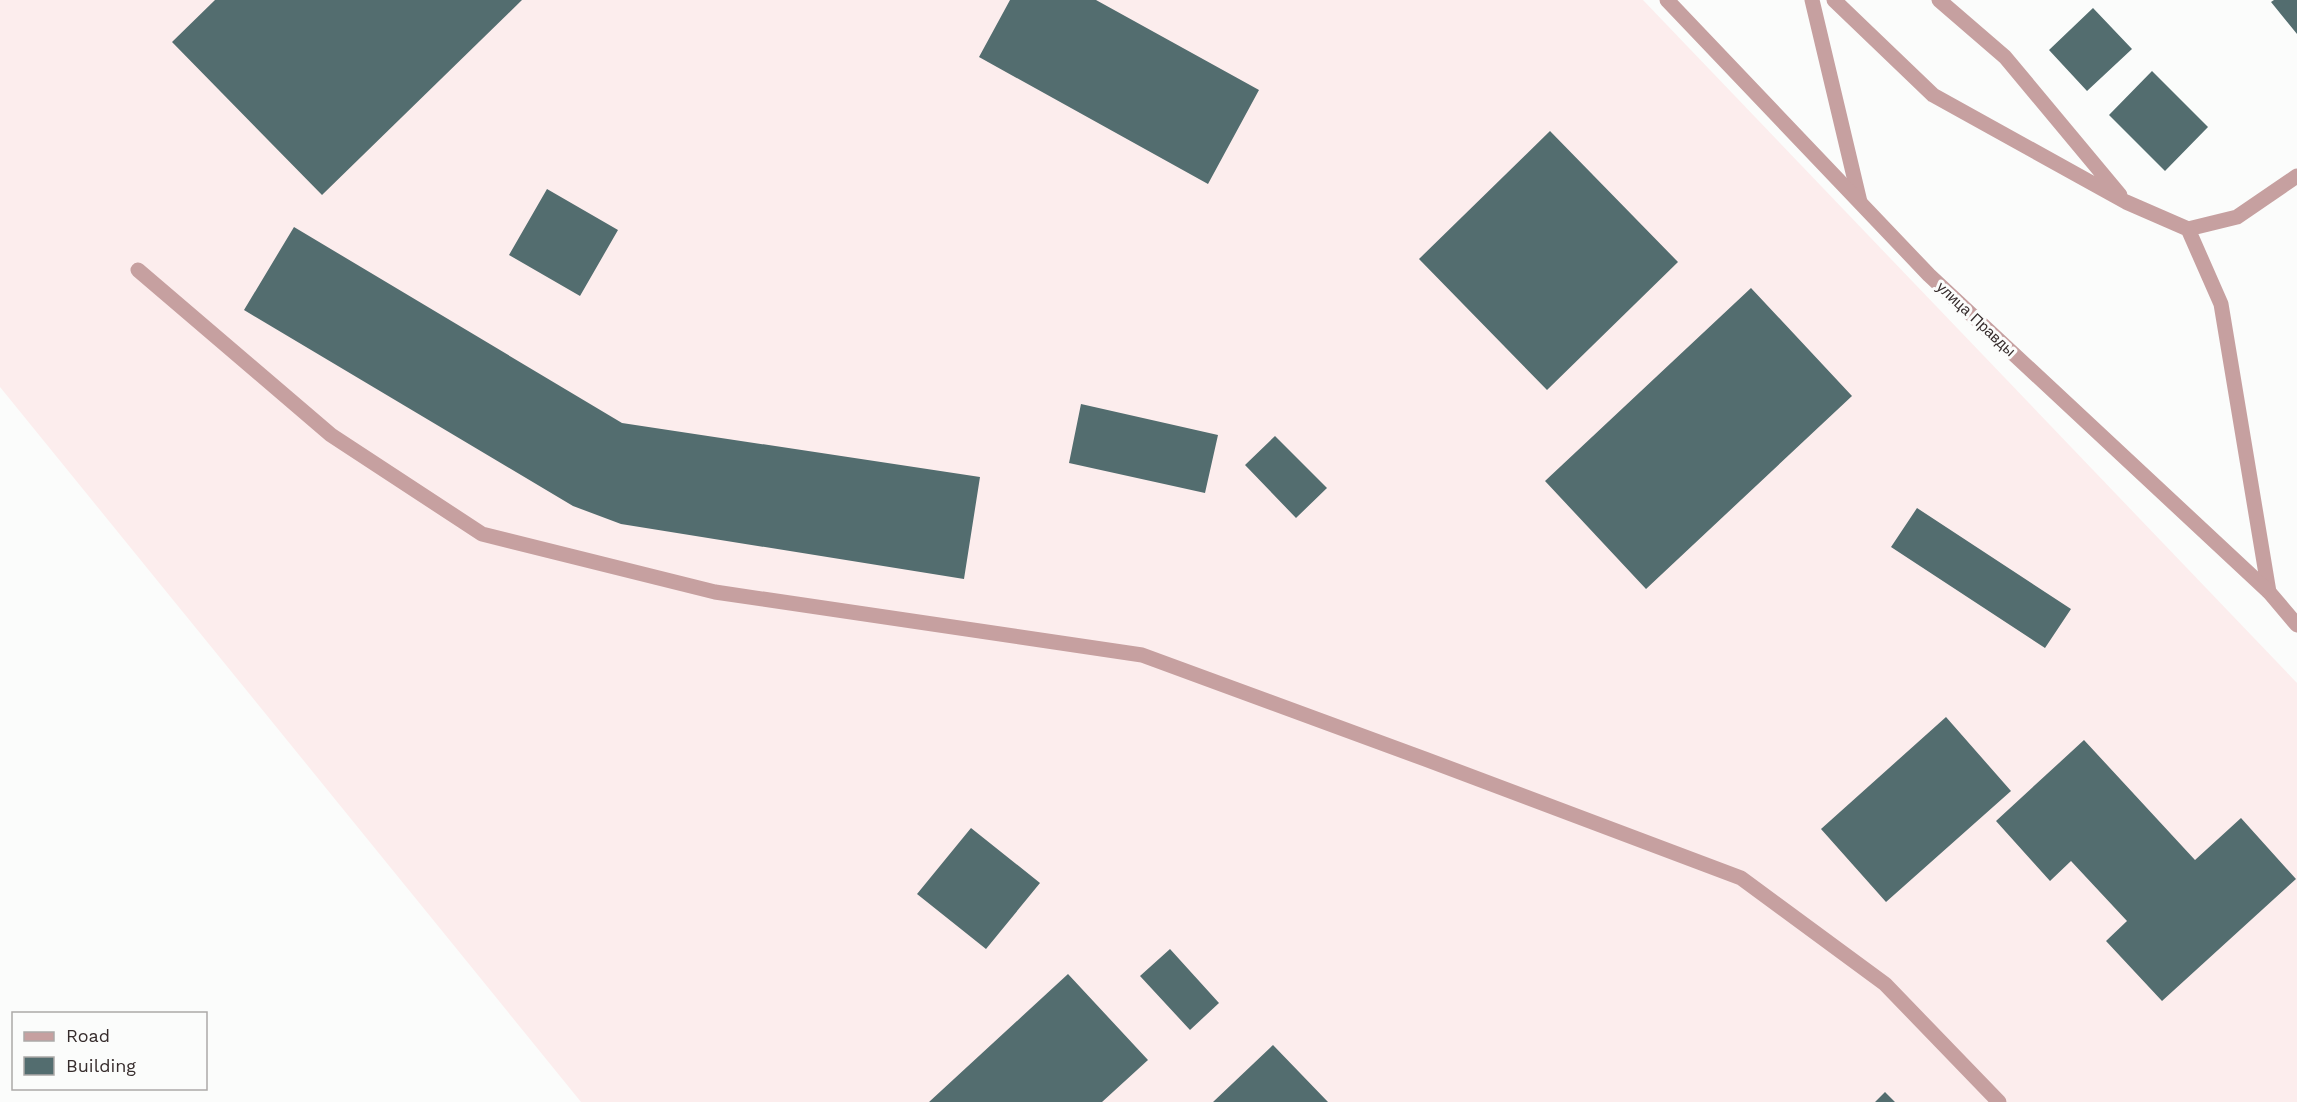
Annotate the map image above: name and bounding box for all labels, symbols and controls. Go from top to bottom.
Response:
street label: улица Правды [1933,278,2019,360]
legend [12,1012,207,1090]
text: Road [66,1025,110,1046]
text: Building [66,1055,136,1076]

